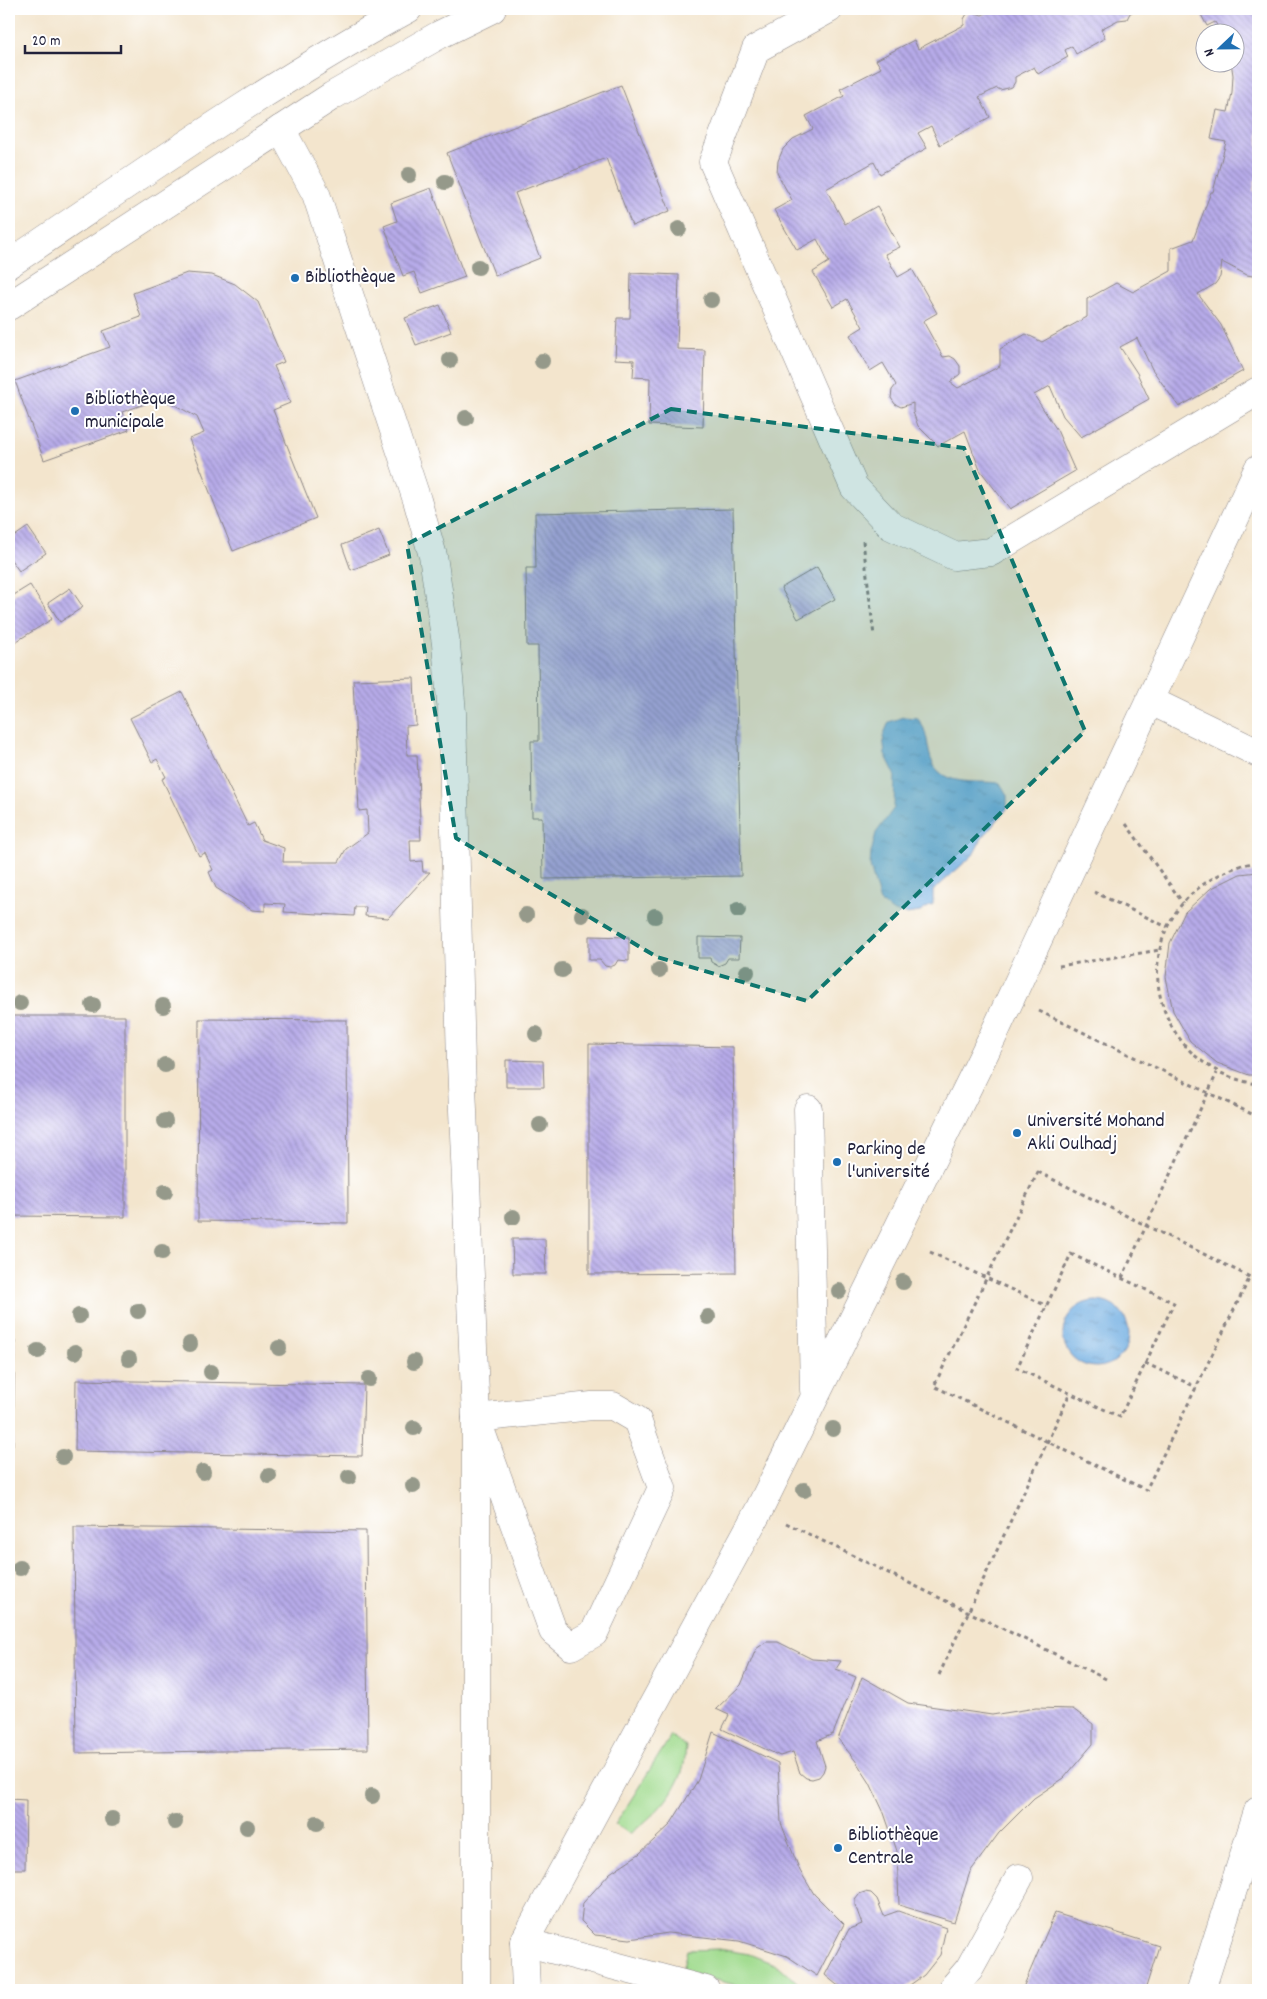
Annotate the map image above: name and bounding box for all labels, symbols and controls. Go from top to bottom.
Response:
scale bar [25,22,121,54]
north arrow [1194,22,1244,72]
text: 20 m [32,31,60,53]
text: N [1199,45,1220,59]
place label: Bibliothèque [305,264,396,292]
marker: Bibliothèque [289,272,301,284]
place label: Bibliothèque municipale [85,386,176,437]
marker: Bibliothèque municipale [69,405,81,417]
place label: Université Mohand Akli Oulhadj [1027,1108,1165,1159]
marker: Université Mohand Akli Oulhadj [1011,1127,1023,1139]
place label: Parking de l'université [847,1136,930,1187]
marker: Parking de l'université [831,1156,843,1168]
place label: Bibliothèque Centrale [848,1822,939,1873]
marker: Bibliothèque Centrale [832,1842,844,1854]

